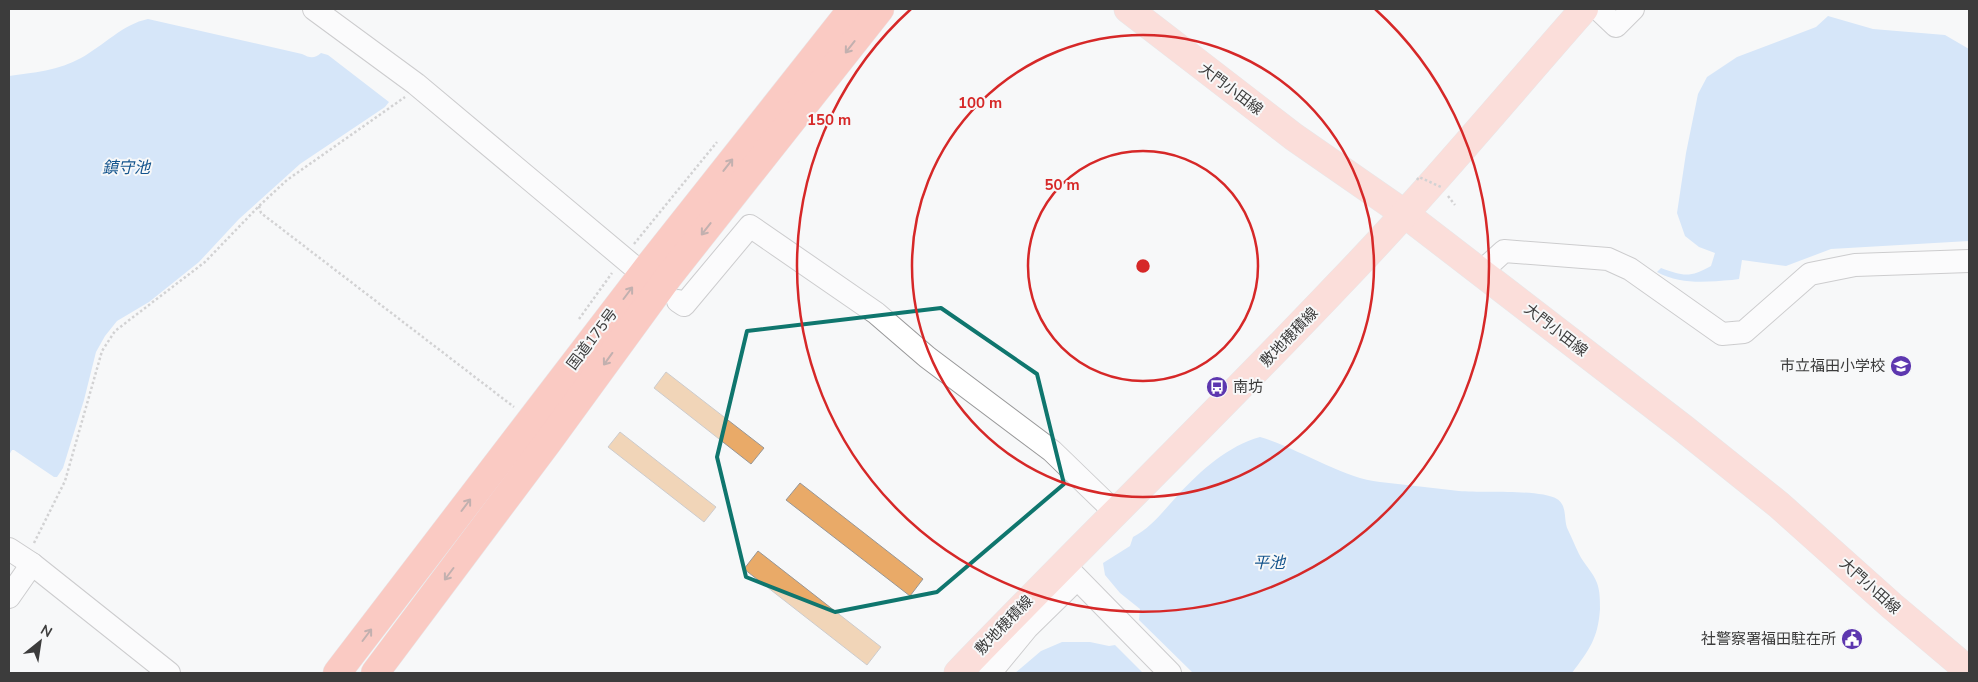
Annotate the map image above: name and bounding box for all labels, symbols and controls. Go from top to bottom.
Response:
one-way arrow [845,40,856,53]
street label: 大門小田線 [1195,58,1267,120]
text: 100 m [958,93,1002,113]
text: 150 m [807,110,851,130]
water label: 鎮守池 [102,157,152,179]
one-way arrow [723,159,734,172]
text: 50 m [1044,175,1080,195]
one-way arrow [700,222,711,235]
centre of rings [1134,257,1152,275]
one-way arrow [623,286,633,300]
street label: 大門小田線 [1520,299,1592,361]
street label: 敷地穂積線 [1256,303,1322,371]
street label: 国道175号 [562,304,622,374]
one-way arrow [603,352,613,366]
school or university icon: 市立福田小学校 [1889,354,1913,378]
place label: 市立福田小学校 [1780,356,1885,376]
bus stop icon: 南坊 [1205,375,1229,399]
place label: 南坊 [1233,377,1263,397]
one-way arrow [460,499,471,512]
water label: 平池 [1253,552,1287,574]
street label: 大門小田線 [1835,553,1905,619]
one-way arrow [444,567,454,581]
street label: 敷地穂積線 [971,591,1037,659]
north arrow [15,617,65,667]
text: N [37,620,56,642]
public building icon: 社警察署福田駐在所 [1840,627,1864,651]
one-way arrow [361,628,372,641]
place label: 社警察署福田駐在所 [1701,629,1836,649]

